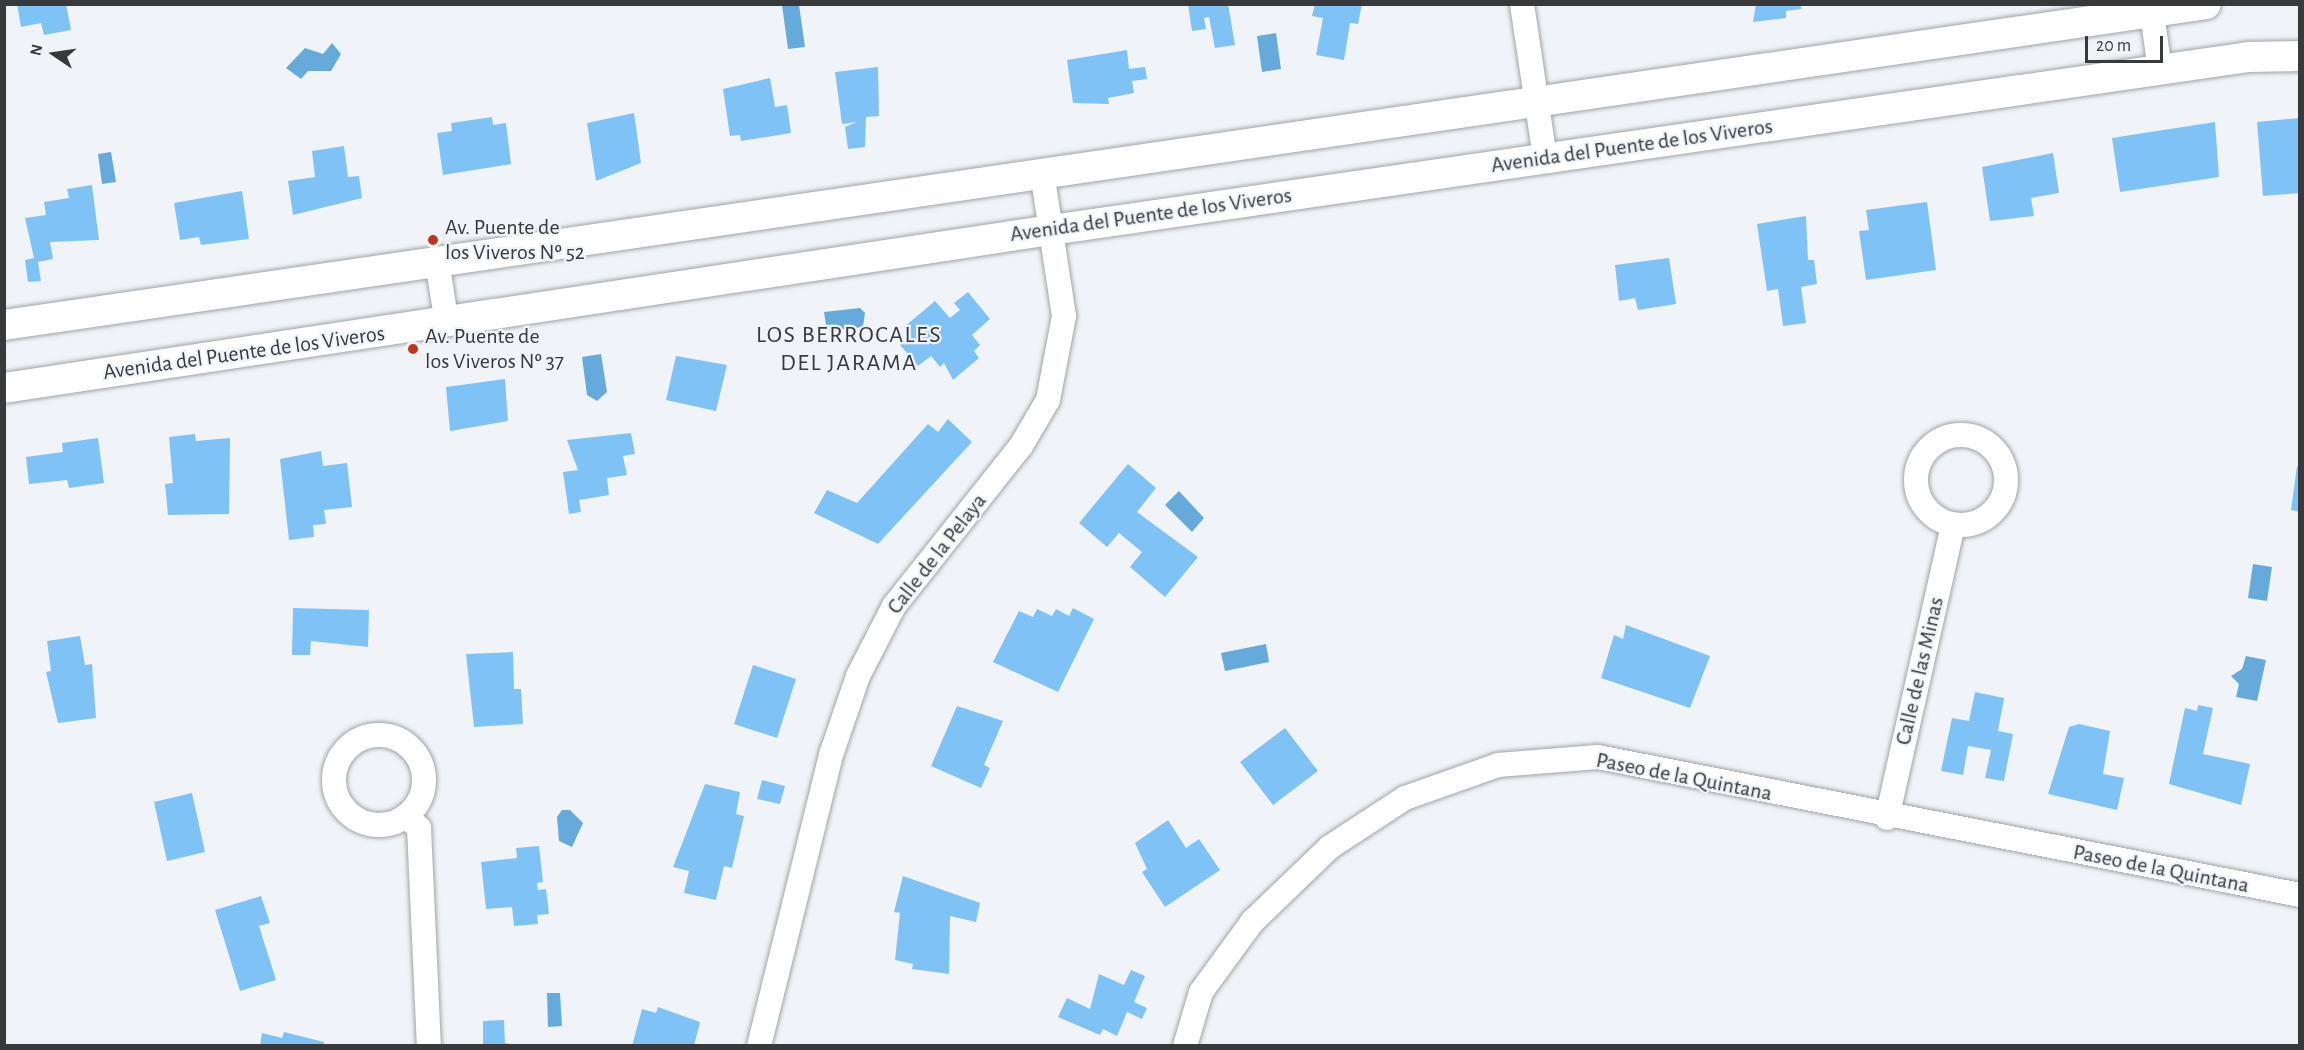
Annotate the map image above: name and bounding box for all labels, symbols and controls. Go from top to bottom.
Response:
north arrow [24,24,84,84]
scale bar [2088,24,2166,62]
text: 20 m [2096,37,2131,55]
text: N [27,43,46,57]
street label: Avenida del Puente de los Viveros [1489,113,1775,179]
street label: Avenida del Puente de los Viveros [1008,182,1294,248]
place label: Av. Puente de los Viveros Nº 52 [445,214,585,266]
marker: Av. Puente de los Viveros Nº 52 [426,233,440,247]
street label: Avenida del Puente de los Viveros [101,320,387,386]
district label: LOS BERROCALES DEL JARAMA [756,322,942,378]
place label: Av. Puente de los Viveros Nº 37 [425,323,564,374]
marker: Av. Puente de los Viveros Nº 37 [406,342,420,356]
street label: Calle de la Pelaya [882,488,992,620]
street label: Calle de las Minas [1890,594,1950,748]
street label: Paseo de la Quintana [1594,747,1774,807]
street label: Paseo de la Quintana [2071,839,2251,899]

